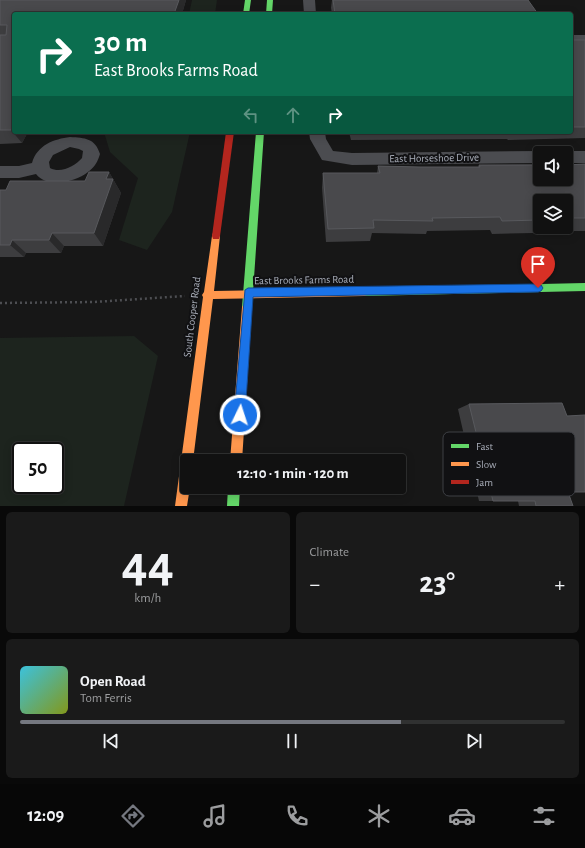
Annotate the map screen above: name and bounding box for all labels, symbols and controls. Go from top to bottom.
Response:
icon: right [28,28,80,80]
text: 30 m [94,29,147,57]
text: East Brooks Farms Road [94,62,258,80]
icon: left [240,104,262,126]
icon: ahead [282,104,304,126]
icon: right [324,104,346,126]
map controls [533,146,573,234]
button: sound [533,146,573,186]
street label: East Horseshoe Drive [389,152,479,164]
button: layers [533,194,573,234]
pin [521,247,555,288]
icon: arrive [527,253,549,275]
street label: East Brooks Farms Road [254,274,354,286]
street label: South Cooper Road [182,276,202,358]
position arrow [219,394,261,436]
legend [443,432,575,496]
text: Fast [476,441,494,452]
speed limit sign: 50 [12,442,64,494]
text: Slow [476,459,497,470]
text: 12:10 · 1 min · 120 m [237,466,349,481]
text: Jam [476,477,493,488]
text: 44 [122,539,174,591]
text: Climate [310,546,349,559]
text: 23° [419,568,455,598]
text: − [310,573,320,595]
text: + [554,573,565,595]
text: km/h [134,592,161,605]
text: Open Road [80,674,146,689]
text: Tom Ferris [80,692,132,705]
icon: previous [100,730,122,752]
icon: pause [281,730,303,752]
icon: next [463,730,485,752]
icon: directions [119,802,147,830]
icon: music [201,802,229,830]
icon: phone [283,802,311,830]
icon: climate [365,802,393,830]
icon: car [448,802,476,830]
icon: filters [530,802,558,830]
text: 12:09 [27,807,64,825]

